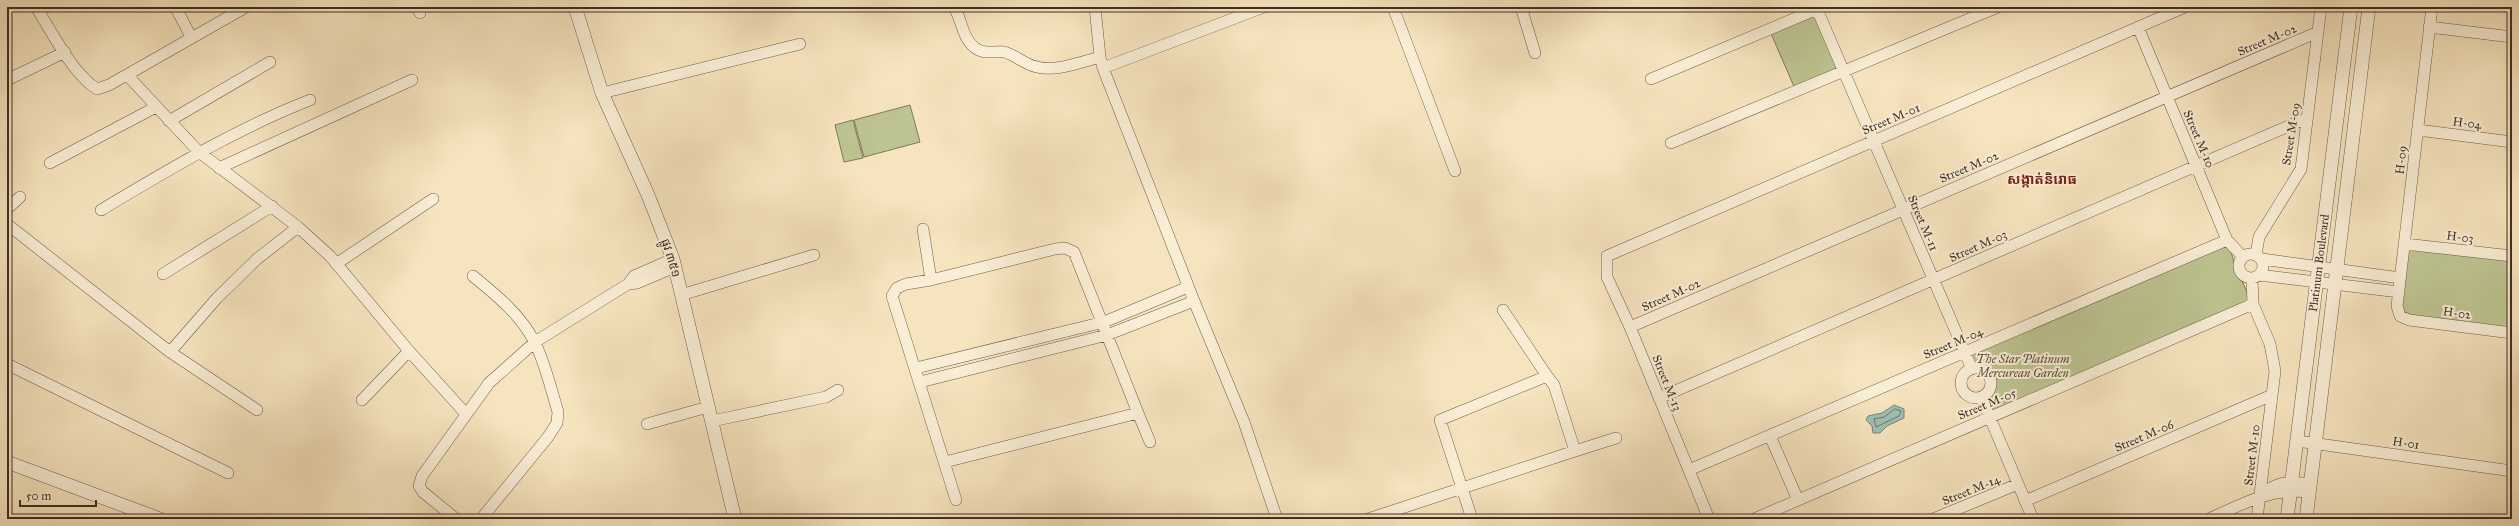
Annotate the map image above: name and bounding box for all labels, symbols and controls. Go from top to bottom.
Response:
street label: Street M-02 [2235,21,2299,59]
street label: Street M-01 [1860,100,1922,137]
street label: Street M-09 [2279,102,2303,166]
street label: Street M-10 [2181,108,2217,170]
street label: H-04 [2452,114,2483,132]
street label: H-09 [2393,145,2409,175]
street label: Street M-02 [1937,148,2001,186]
district label: សង្កាត់និរោធ [2007,171,2077,188]
street label: Street M-11 [1905,193,1941,253]
street label: Platinum Boulevard [2306,213,2332,313]
street label: Street M-03 [1947,227,2009,265]
street label: H-03 [2446,228,2474,246]
street label: ផ្លូវ ៣៥១ [655,237,683,280]
street label: Street M-02 [1640,276,1703,314]
street label: H-02 [2442,304,2472,322]
street label: Street M-04 [1921,324,1985,362]
park label: The Star Platinum Mercurean Garden [1976,352,2070,380]
street label: Street M-13 [1649,353,1685,413]
street label: Street M-05 [1956,385,2019,423]
street label: Street M-06 [2112,417,2176,455]
street label: Street M-10 [2241,424,2263,486]
street label: H-01 [2392,434,2421,452]
street label: Street M-14 [1940,472,2002,508]
scale bar [20,482,96,508]
text: 50 m [26,489,51,503]

